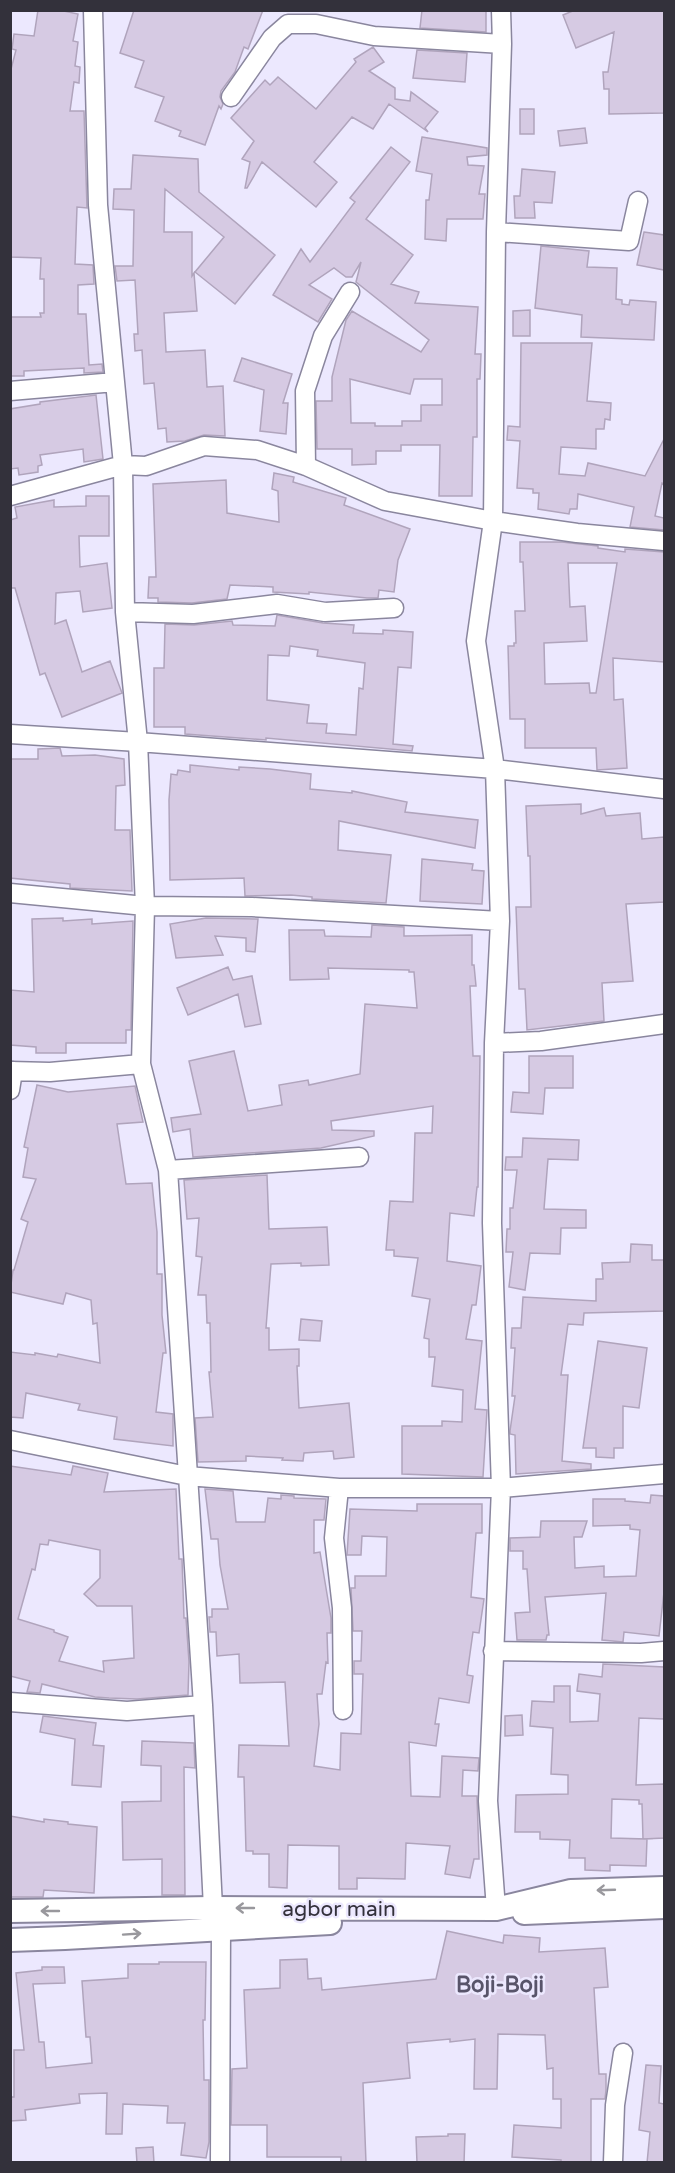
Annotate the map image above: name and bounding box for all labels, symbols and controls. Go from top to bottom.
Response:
one-way arrow [597,1884,617,1896]
street label: agbor main [282,1897,396,1922]
one-way arrow [236,1902,256,1914]
one-way arrow [41,1905,61,1917]
one-way arrow [121,1928,141,1939]
district label: Boji-Boji [456,1972,544,1998]

